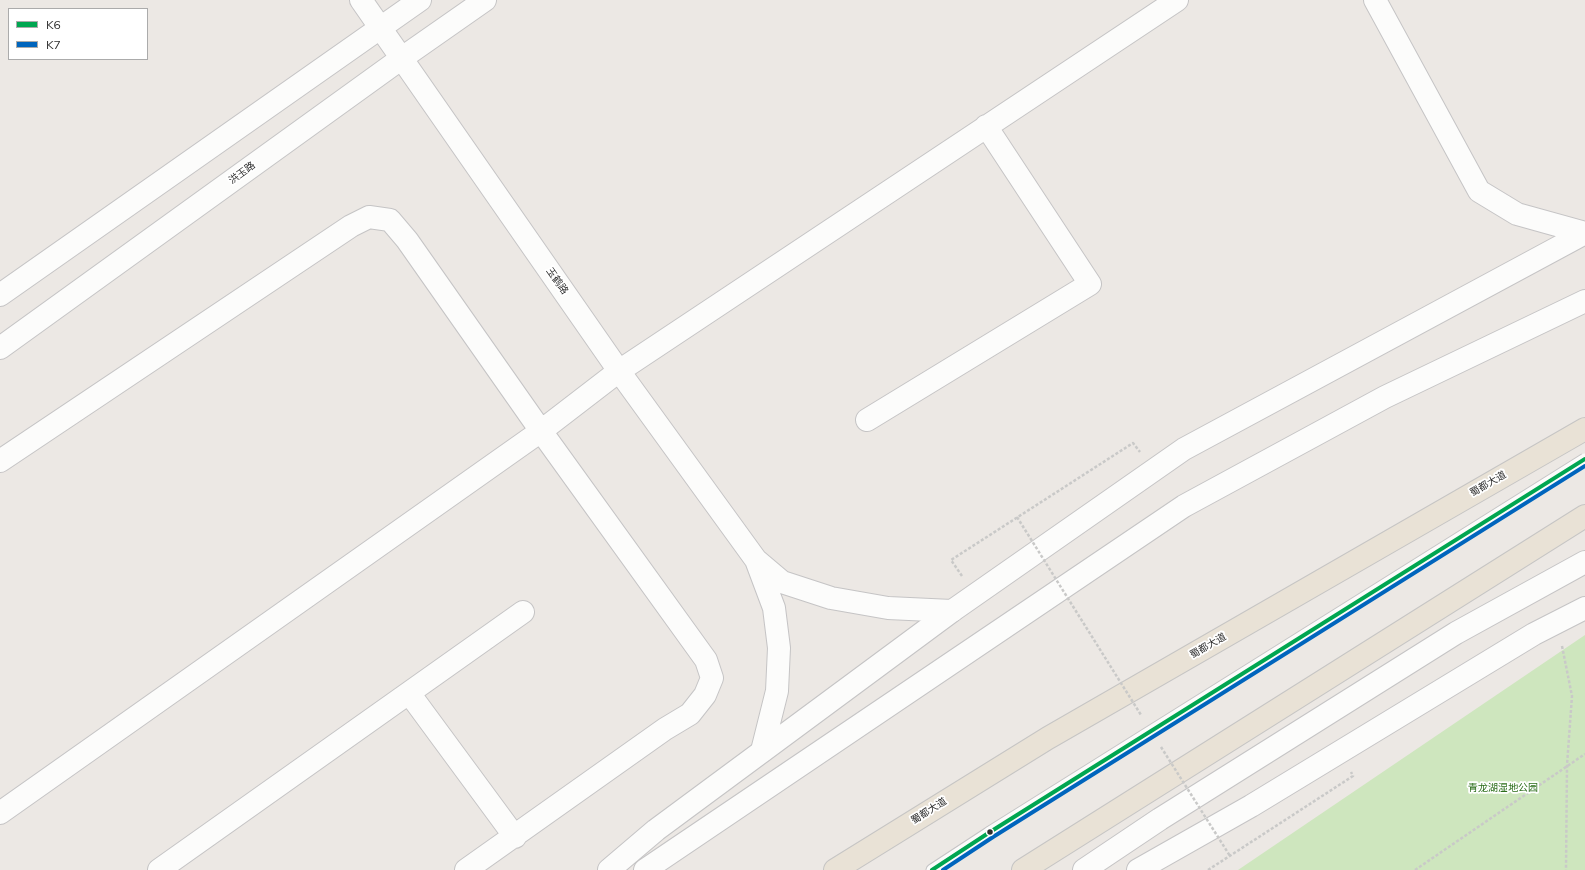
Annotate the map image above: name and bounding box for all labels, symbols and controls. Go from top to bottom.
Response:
legend [8,8,148,60]
text: K6 [46,17,61,32]
text: K7 [46,37,61,52]
street label: 洪玉路 [226,159,258,187]
street label: 玉鹤路 [543,265,571,297]
street label: 蜀都大道 [1468,469,1508,499]
street label: 蜀都大道 [1188,631,1228,661]
park label: 青龙湖湿地公园 [1468,782,1538,794]
street label: 蜀都大道 [909,795,949,827]
unlabelled marker [985,827,995,837]

